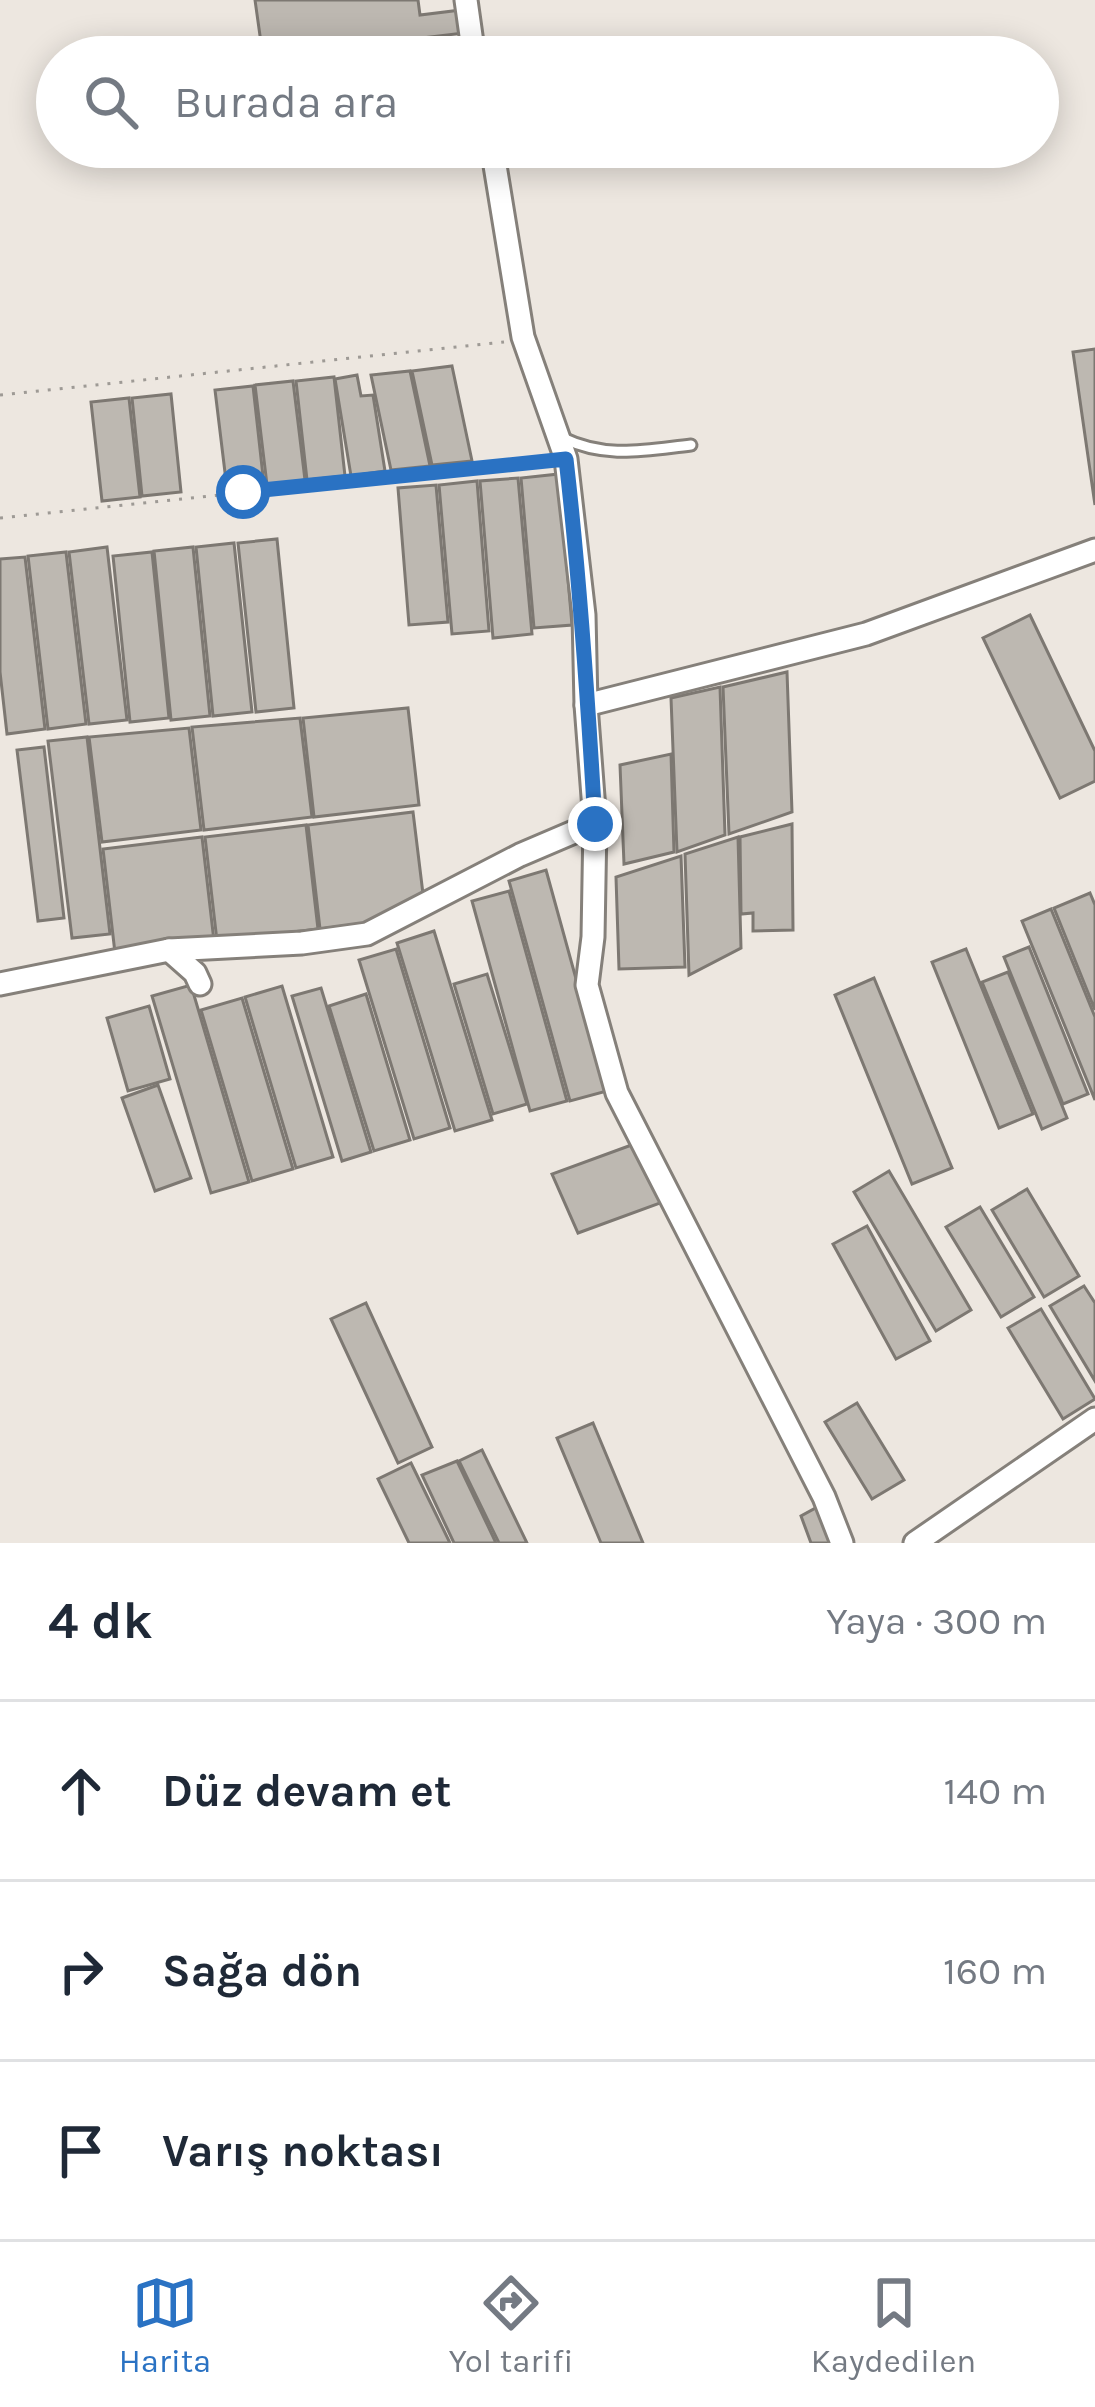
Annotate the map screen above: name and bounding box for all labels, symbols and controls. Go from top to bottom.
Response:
search box [36,36,1059,168]
icon: search [78,69,144,135]
text: Burada ara [174,76,398,128]
route start [216,465,270,519]
route end [568,797,622,851]
text: 4 dk [48,1591,153,1651]
text: Yaya · 300 m [826,1598,1047,1644]
icon: ahead [48,1758,114,1824]
text: Düz devam et [162,1765,452,1817]
text: 140 m [943,1768,1047,1814]
icon: right [48,1938,114,2004]
text: Sağa dön [162,1945,362,1997]
text: 160 m [943,1948,1047,1994]
icon: arrive [48,2118,114,2184]
text: Varış noktası [162,2125,444,2177]
tab: Harita [119,2270,211,2380]
tab: Yol tarifi [449,2270,573,2380]
tab: Kaydedilen [811,2270,976,2380]

